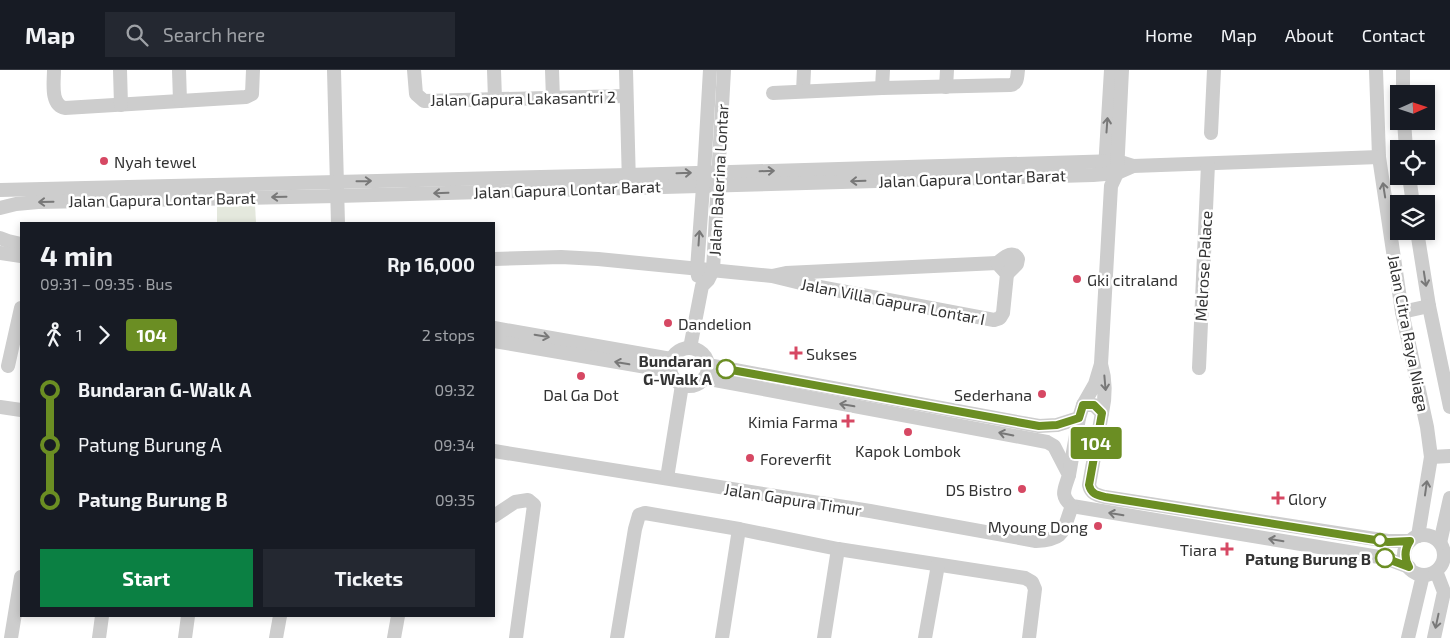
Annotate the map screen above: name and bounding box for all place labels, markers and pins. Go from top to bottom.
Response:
place label: Nyah tewel [114,152,196,171]
marker: Nyah tewel [98,155,110,167]
place label: Gki citraland [1087,270,1178,289]
marker: Gki citraland [1071,273,1083,285]
place label: Dandelion [678,314,752,333]
marker: Dandelion [662,317,674,329]
place label: Sukses [806,344,857,363]
marker: Sukses [790,347,802,359]
place label: Bundaran G-Walk A [638,351,713,388]
marker: Bundaran G-Walk A [716,359,736,379]
marker: Dal Ga Dot [575,370,587,382]
place label: Dal Ga Dot [543,385,619,404]
place label: Sederhana [954,385,1032,404]
marker: Sederhana [1036,388,1048,400]
place label: Kimia Farma [748,412,838,431]
marker: Kimia Farma [842,415,854,427]
marker: Kapok Lombok [902,426,914,438]
place label: Kapok Lombok [855,441,961,460]
place label: Foreverfit [760,449,831,468]
marker: Foreverfit [744,452,756,464]
place label: DS Bistro [945,480,1012,499]
marker: DS Bistro [1016,483,1028,495]
place label: Glory [1288,489,1327,508]
marker: Glory [1272,492,1284,504]
place label: Myoung Dong [988,517,1088,536]
marker: Myoung Dong [1092,520,1104,532]
unlabelled marker [1373,533,1387,547]
place label: Tiara [1180,540,1217,559]
marker: Tiara [1221,543,1233,555]
marker: Patung Burung B [1375,548,1395,568]
place label: Patung Burung B [1245,549,1371,568]

